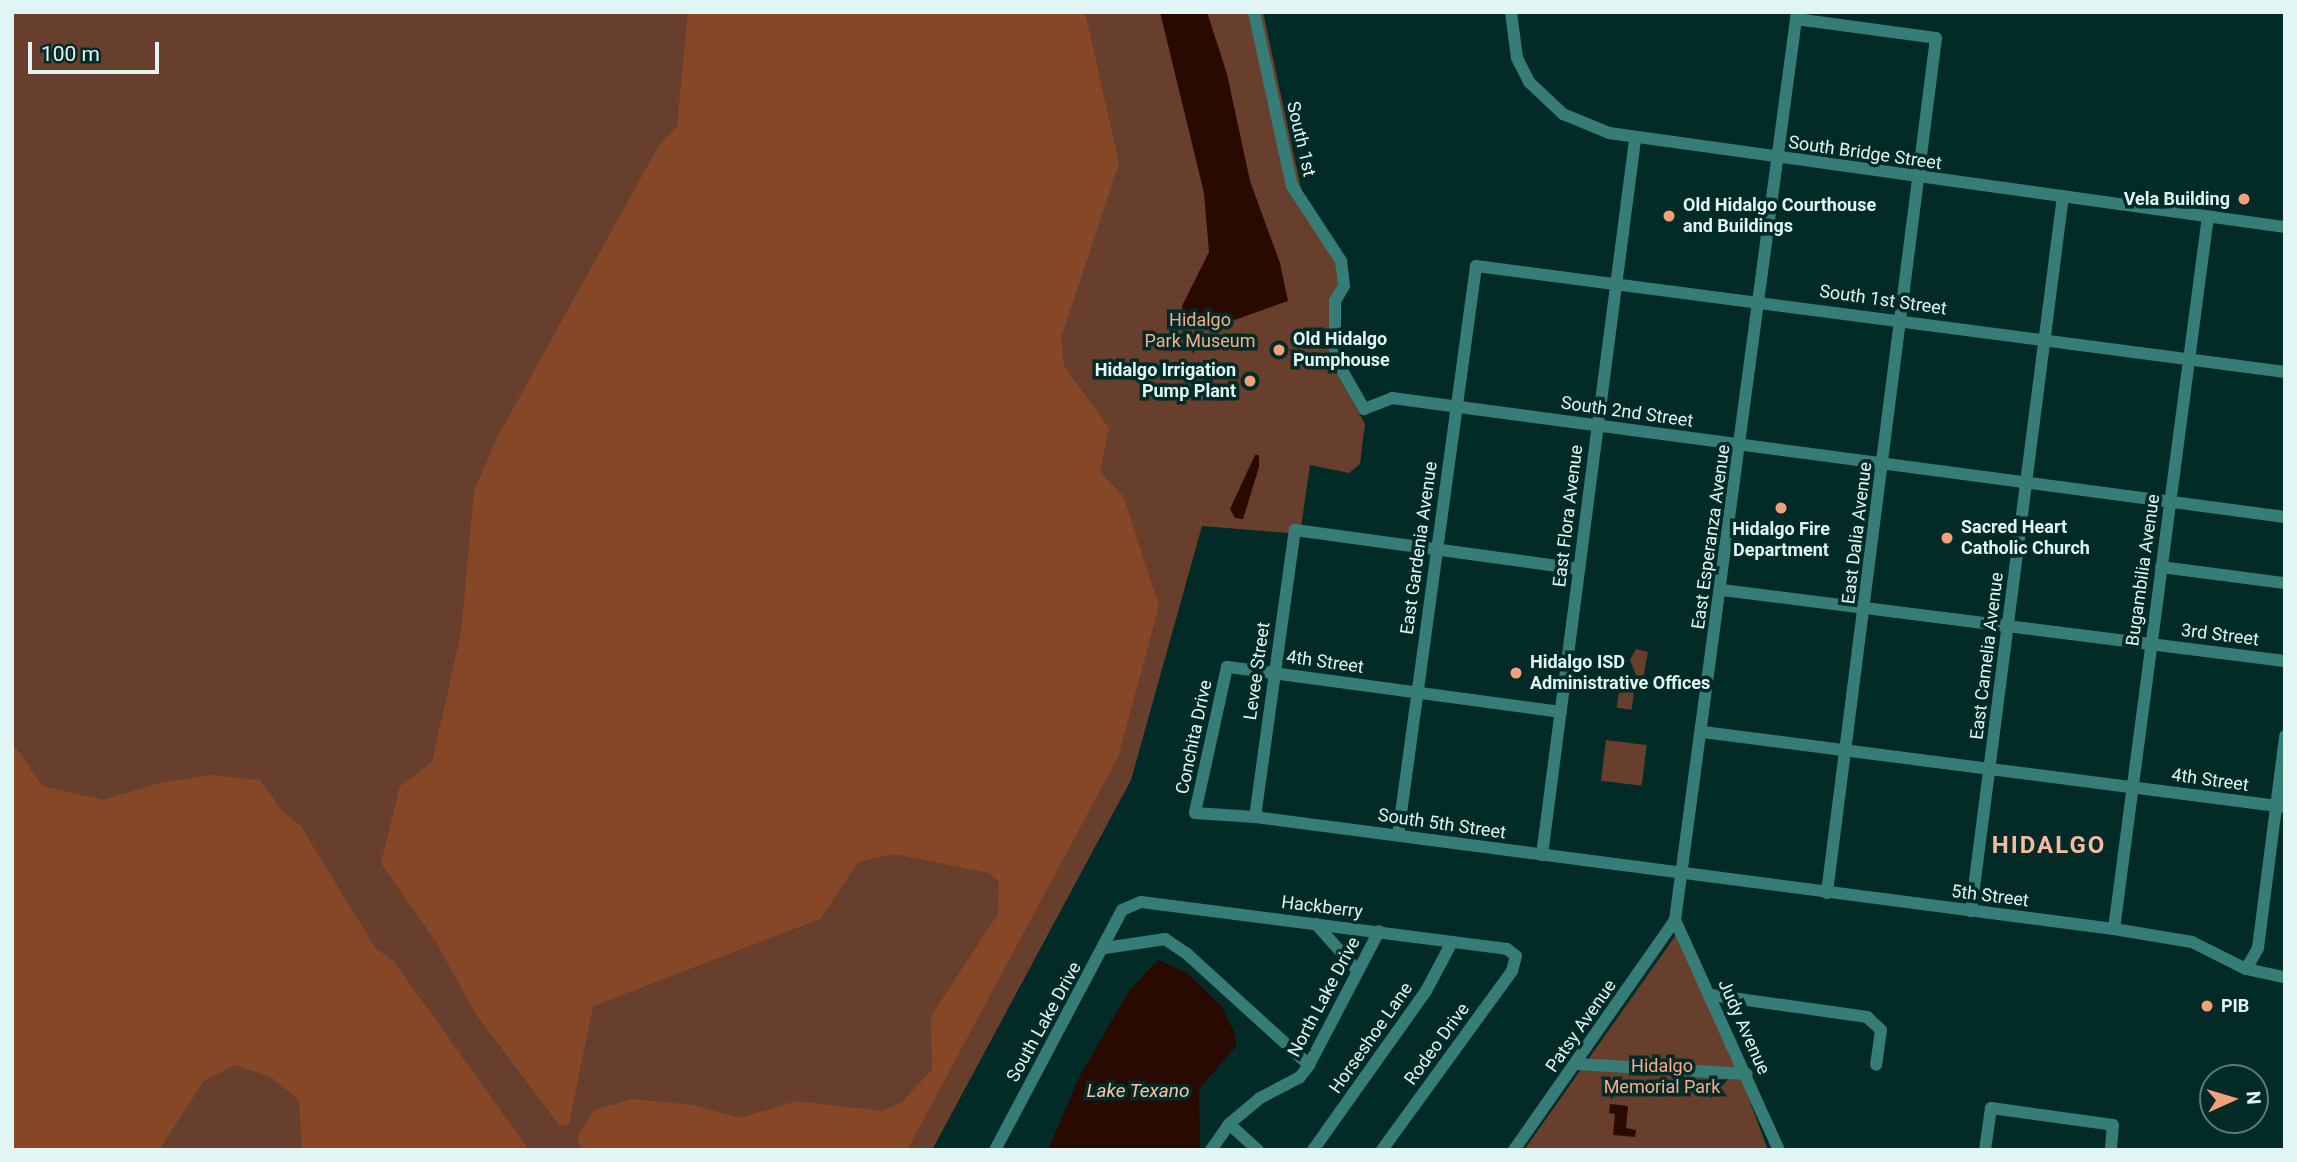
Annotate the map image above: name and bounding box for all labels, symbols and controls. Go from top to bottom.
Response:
scale bar [32,28,163,72]
text: 100 m [41,42,100,66]
street label: South 1st [1282,99,1320,179]
street label: South Bridge Street [1787,132,1943,174]
place label: Vela Building [2124,188,2230,210]
marker: Vela Building [2236,191,2252,207]
place label: Old Hidalgo Courthouse and Buildings [1683,195,1876,238]
marker: Old Hidalgo Courthouse and Buildings [1661,208,1677,224]
street label: South 1st Street [1818,280,1948,320]
park label: Hidalgo Park Museum [1145,310,1255,352]
place label: Old Hidalgo Pumphouse [1293,329,1390,372]
marker: Old Hidalgo Pumphouse [1271,342,1287,358]
place label: Hidalgo Irrigation Pump Plant [1095,360,1236,402]
marker: Hidalgo Irrigation Pump Plant [1242,373,1258,389]
street label: South 2nd Street [1559,392,1695,432]
street label: East Esperanza Avenue [1687,443,1735,631]
street label: East Flora Avenue [1549,444,1587,588]
street label: East Gardenia Avenue [1396,460,1442,636]
street label: East Dalia Avenue [1838,461,1876,605]
street label: Bugambilia Avenue [2122,493,2164,647]
marker: Hidalgo Fire Department [1773,500,1789,516]
place label: Sacred Heart Catholic Church [1961,517,2090,560]
place label: Hidalgo Fire Department [1732,519,1830,562]
marker: Sacred Heart Catholic Church [1939,530,1955,546]
street label: East Camelia Avenue [1966,571,2008,741]
street label: 3rd Street [2180,620,2260,650]
street label: Levee Street [1239,621,1275,721]
street label: 4th Street [1285,646,1365,678]
place label: Hidalgo ISD Administrative Offices [1530,652,1710,694]
marker: Hidalgo ISD Administrative Offices [1508,665,1524,681]
street label: Conchita Drive [1171,678,1217,796]
street label: 4th Street [2170,764,2250,796]
street label: South 5th Street [1377,804,1507,844]
district label: HIDALGO [1993,832,2105,860]
street label: 5th Street [1950,881,2030,911]
street label: Hackberry [1280,891,1364,923]
street label: North Lake Drive [1283,933,1365,1061]
street label: South Lake Drive [1002,958,1086,1086]
street label: Patsy Avenue [1541,976,1621,1076]
street label: Judy Avenue [1713,976,1775,1078]
street label: Horseshoe Lane [1325,978,1417,1098]
place label: PIB [2221,995,2249,1017]
marker: PIB [2199,998,2215,1014]
street label: Rodeo Drive [1400,999,1474,1089]
park label: Hidalgo Memorial Park [1604,1056,1720,1098]
north arrow [2199,1064,2269,1134]
water label: Lake Texano [1086,1080,1190,1102]
text: N [2242,1090,2265,1105]

